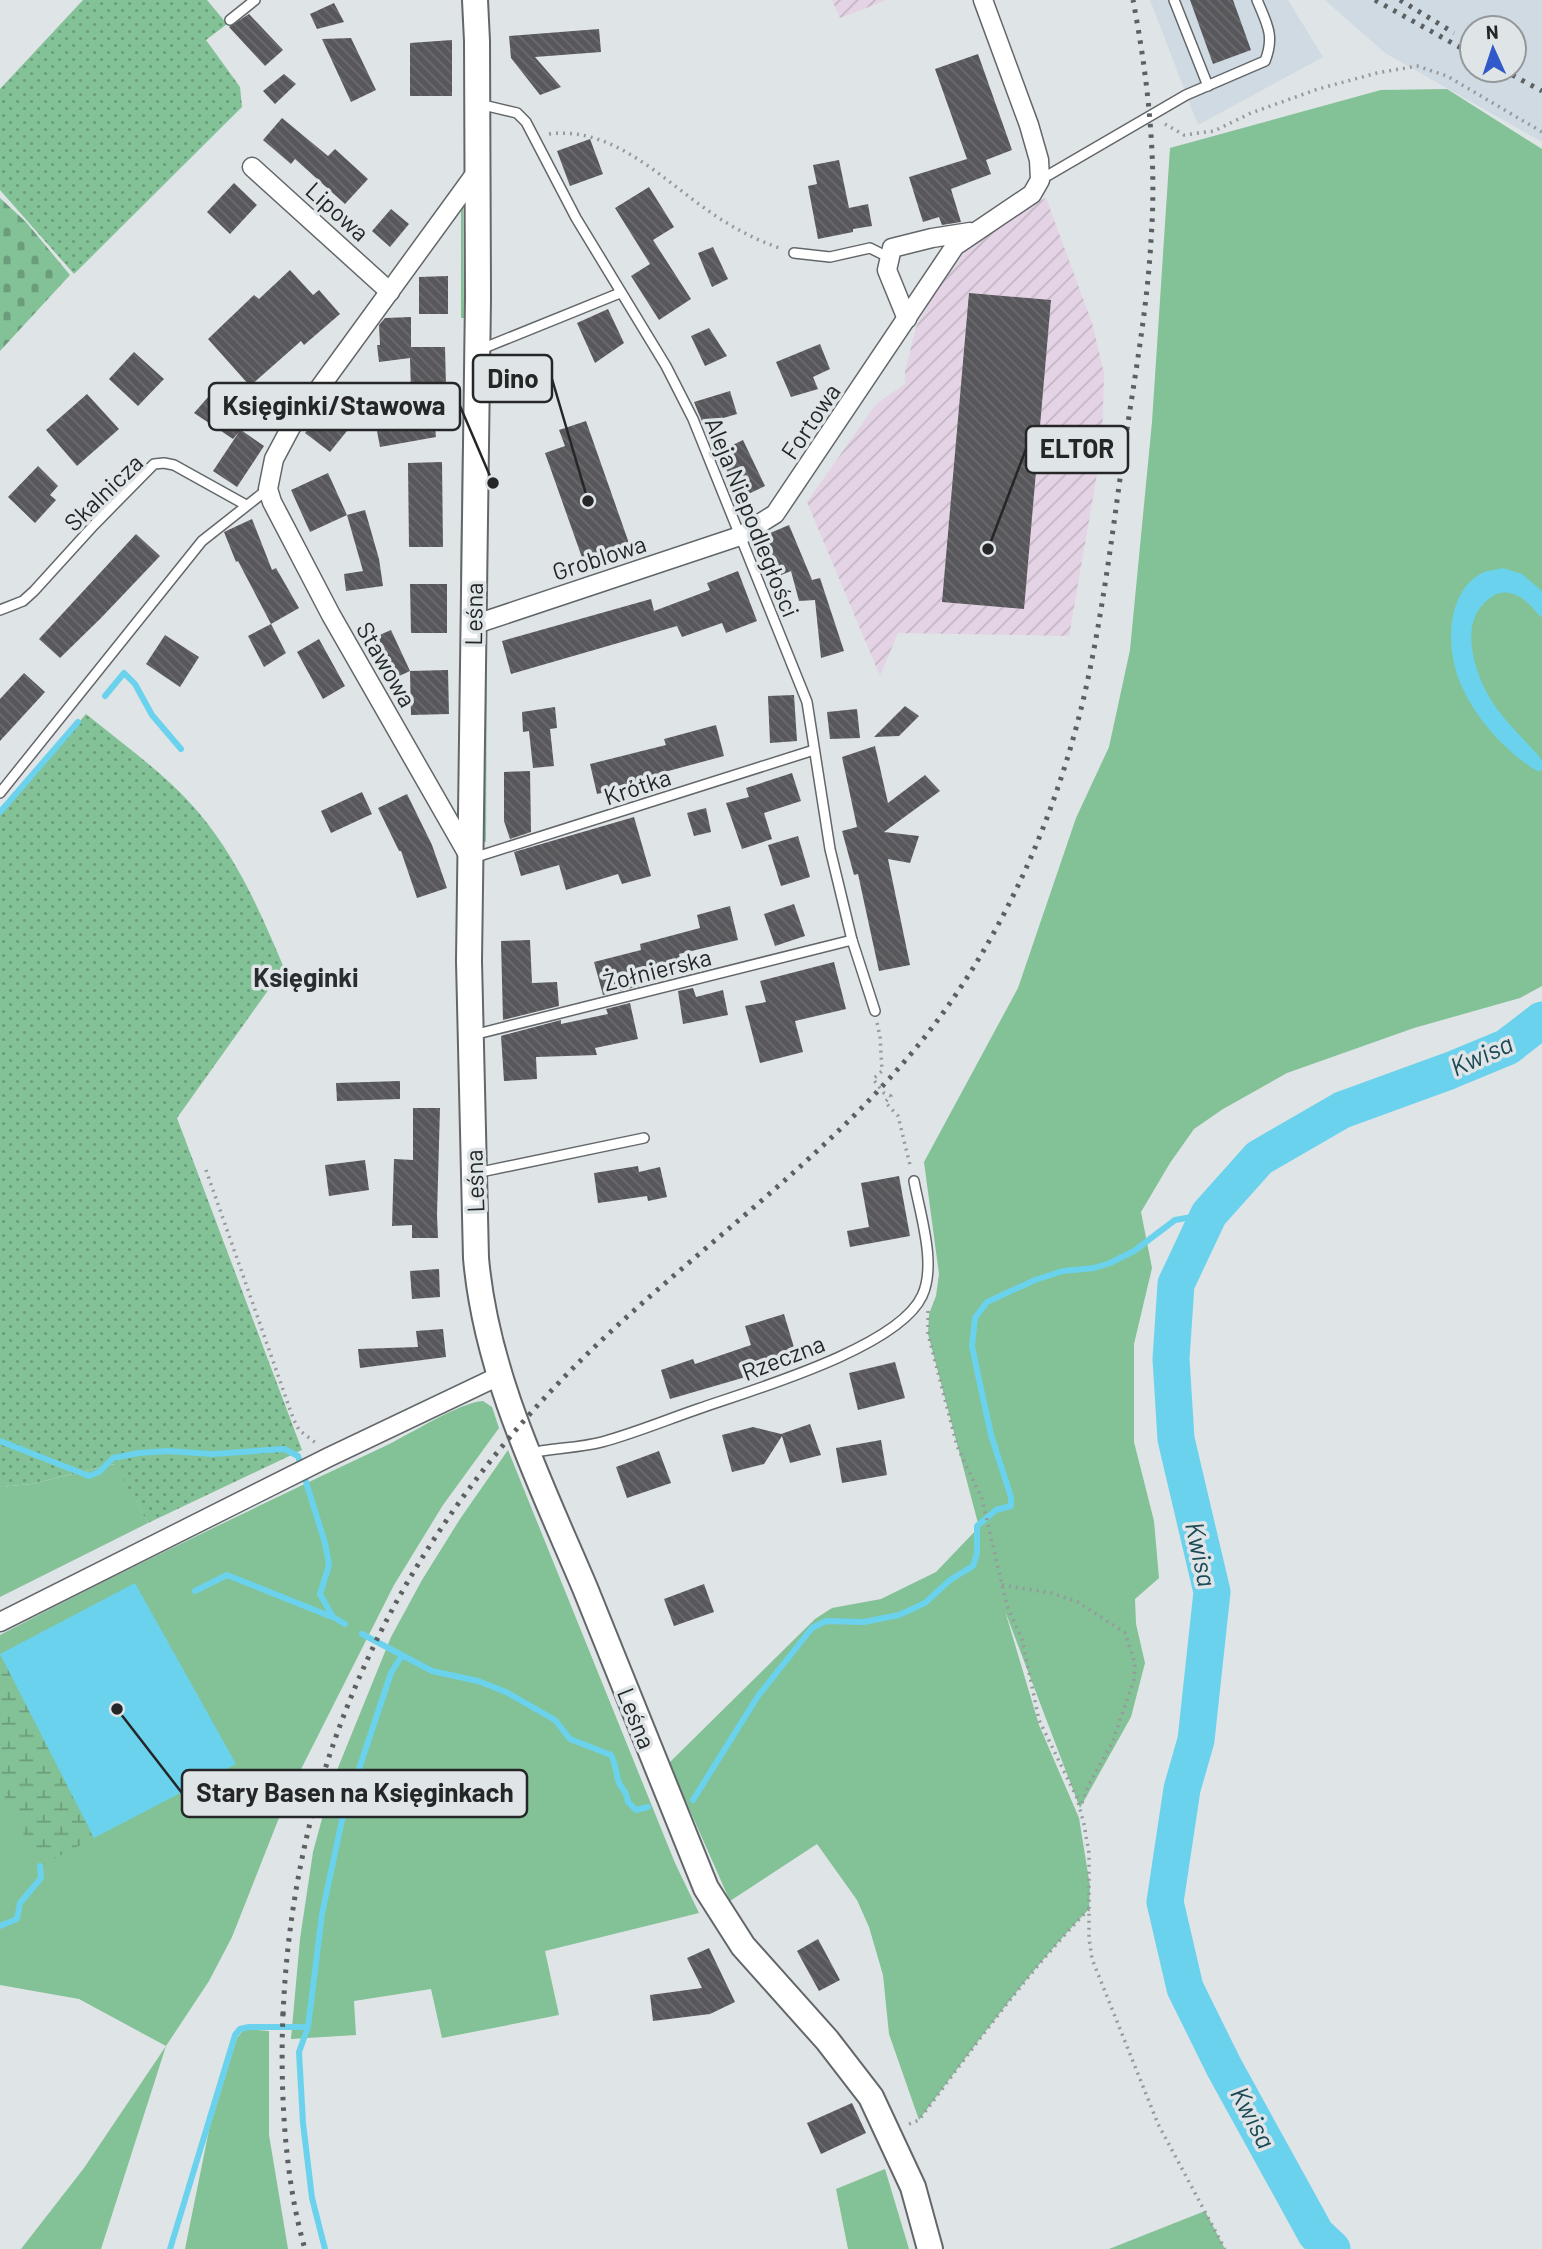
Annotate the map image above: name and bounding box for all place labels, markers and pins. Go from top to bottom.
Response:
callout: Dino [473,355,552,402]
callout: Księginki/Stawowa [209,383,460,430]
callout: ELTOR [1026,426,1128,473]
callout: Stary Basen na Księginkach [182,1770,527,1817]

